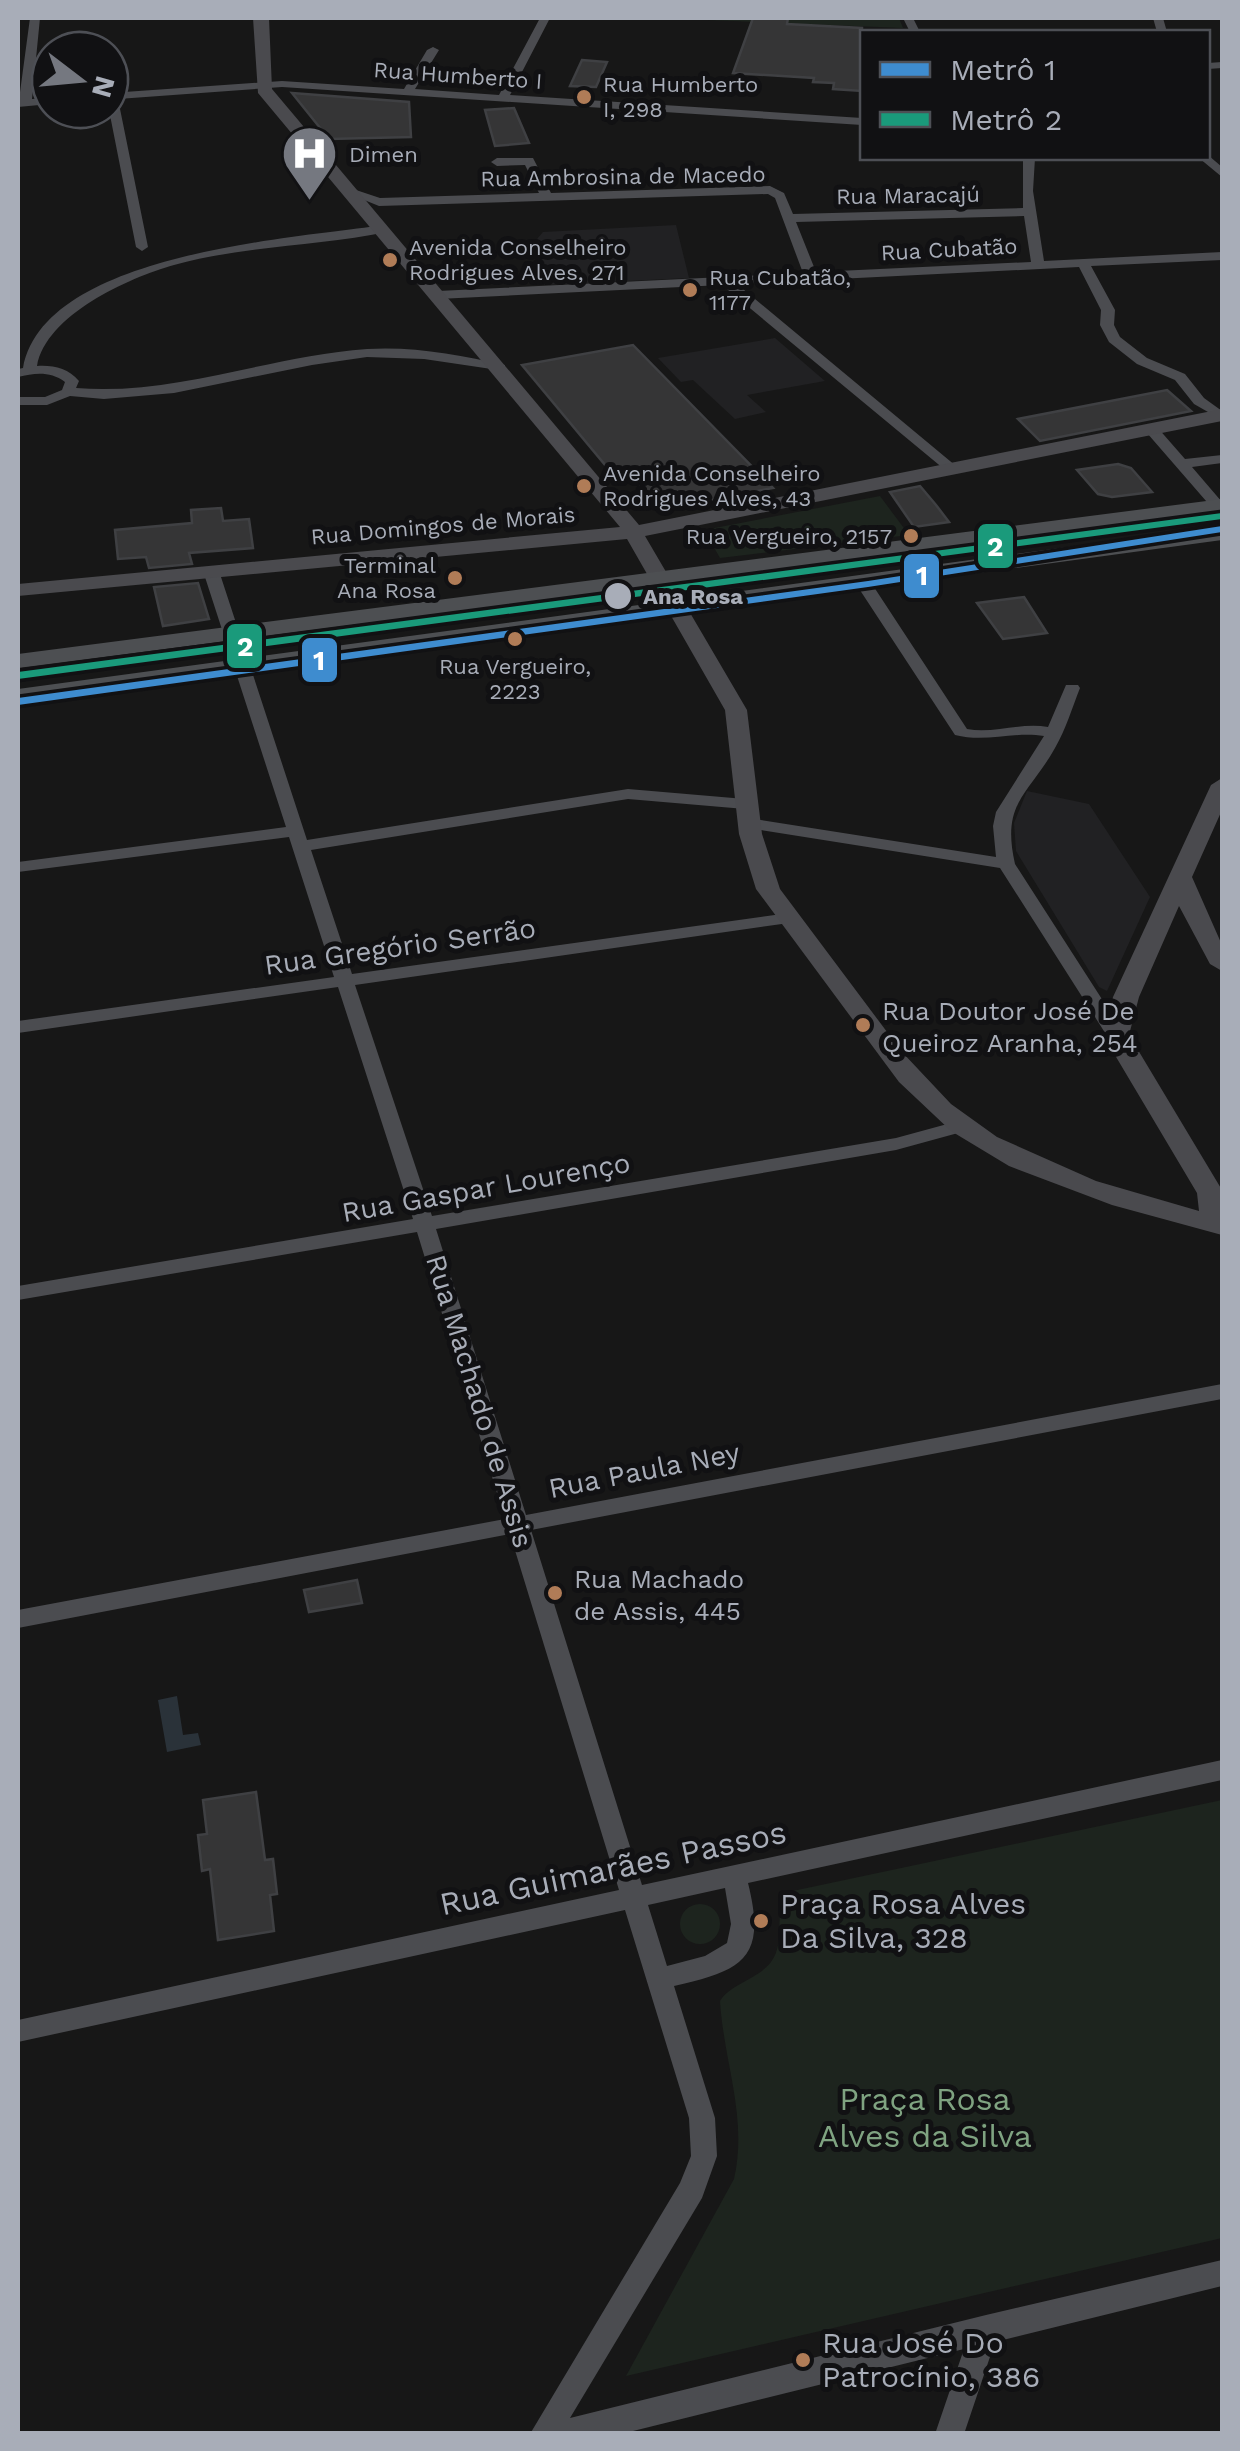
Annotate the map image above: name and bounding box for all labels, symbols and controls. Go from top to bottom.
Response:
north arrow [30,30,130,130]
legend [860,30,1210,160]
text: Metrô 1 [950,52,1056,87]
street label: Rua Humberto I [373,57,543,94]
text: N [85,72,122,101]
place label: Rua Humberto I, 298 [603,72,758,122]
marker: Rua Humberto I, 298 [574,87,594,107]
text: Metrô 2 [950,102,1062,137]
hospital icon: Dimen [280,124,340,203]
place label: Dimen [349,142,418,167]
street label: Rua Ambrosina de Macedo [480,162,766,191]
street label: Rua Maracajú [836,182,980,209]
street label: Rua Cubatão [880,233,1018,266]
place label: Avenida Conselheiro Rodrigues Alves, 271 [409,235,627,285]
marker: Avenida Conselheiro Rodrigues Alves, 271 [380,250,400,270]
place label: Rua Cubatão, 1177 [709,265,851,315]
marker: Rua Cubatão, 1177 [680,280,700,300]
place label: Avenida Conselheiro Rodrigues Alves, 43 [603,461,821,511]
marker: Avenida Conselheiro Rodrigues Alves, 43 [574,476,594,496]
street label: Rua Domingos de Morais [310,501,576,550]
line badge: 2 [976,522,1015,570]
place label: Rua Vergueiro, 2157 [686,524,892,549]
marker: Rua Vergueiro, 2157 [901,526,921,546]
text: 2 [987,530,1003,563]
line badge: 1 [902,552,941,600]
place label: Terminal Ana Rosa [337,553,436,603]
text: 1 [916,559,928,592]
marker: Terminal Ana Rosa [445,568,465,588]
marker: Ana Rosa [602,580,634,612]
place label: Ana Rosa [643,584,743,609]
line badge: 2 [225,622,264,670]
marker: Rua Vergueiro, 2223 [505,629,525,649]
text: 2 [237,630,253,663]
line badge: 1 [300,636,339,684]
text: 1 [313,644,325,677]
place label: Rua Vergueiro, 2223 [439,654,591,704]
street label: Rua Gregório Serrão [262,911,538,982]
place label: Rua Doutor José De Queiroz Aranha, 254 [882,996,1138,1058]
marker: Rua Doutor José De Queiroz Aranha, 254 [853,1015,873,1035]
street label: Rua Gaspar Lourenço [339,1146,633,1229]
street label: Rua Machado de Assis [419,1251,540,1552]
street label: Rua Paula Ney [546,1436,743,1505]
place label: Rua Machado de Assis, 445 [574,1564,744,1626]
marker: Rua Machado de Assis, 445 [545,1583,565,1603]
street label: Rua Guimarães Passos [436,1813,790,1923]
place label: Praça Rosa Alves Da Silva, 328 [780,1886,1026,1955]
marker: Praça Rosa Alves Da Silva, 328 [751,1911,771,1931]
park label: Praça Rosa Alves da Silva [818,2080,1032,2155]
place label: Rua José Do Patrocínio, 386 [822,2325,1040,2394]
marker: Rua José Do Patrocínio, 386 [793,2350,813,2370]

